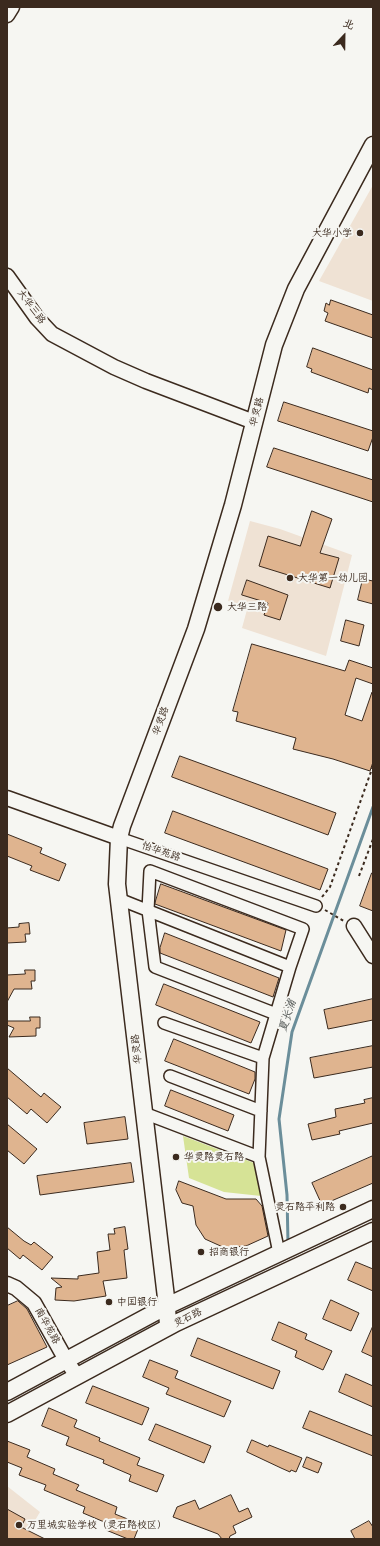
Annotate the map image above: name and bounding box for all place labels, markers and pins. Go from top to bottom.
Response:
place label: 大华小学 [312,227,352,239]
marker: 大华小学 [355,228,365,238]
place label: 大华第一幼儿园 [298,572,368,584]
marker: 大华第一幼儿园 [285,573,295,583]
marker: 大华三路 [212,601,224,613]
place label: 大华三路 [227,601,267,613]
place label: 华灵路灵石路 [184,1151,244,1163]
marker: 华灵路灵石路 [171,1152,181,1162]
place label: 灵石路平利路 [275,1201,335,1213]
marker: 灵石路平利路 [338,1202,348,1212]
place label: 招商银行 [209,1246,249,1258]
marker: 招商银行 [196,1247,206,1257]
place label: 中国银行 [117,1296,157,1308]
marker: 中国银行 [104,1297,114,1307]
place label: 万里城实验学校（灵石路校区） [27,1519,167,1531]
marker: 万里城实验学校（灵石路校区） [14,1520,24,1530]

